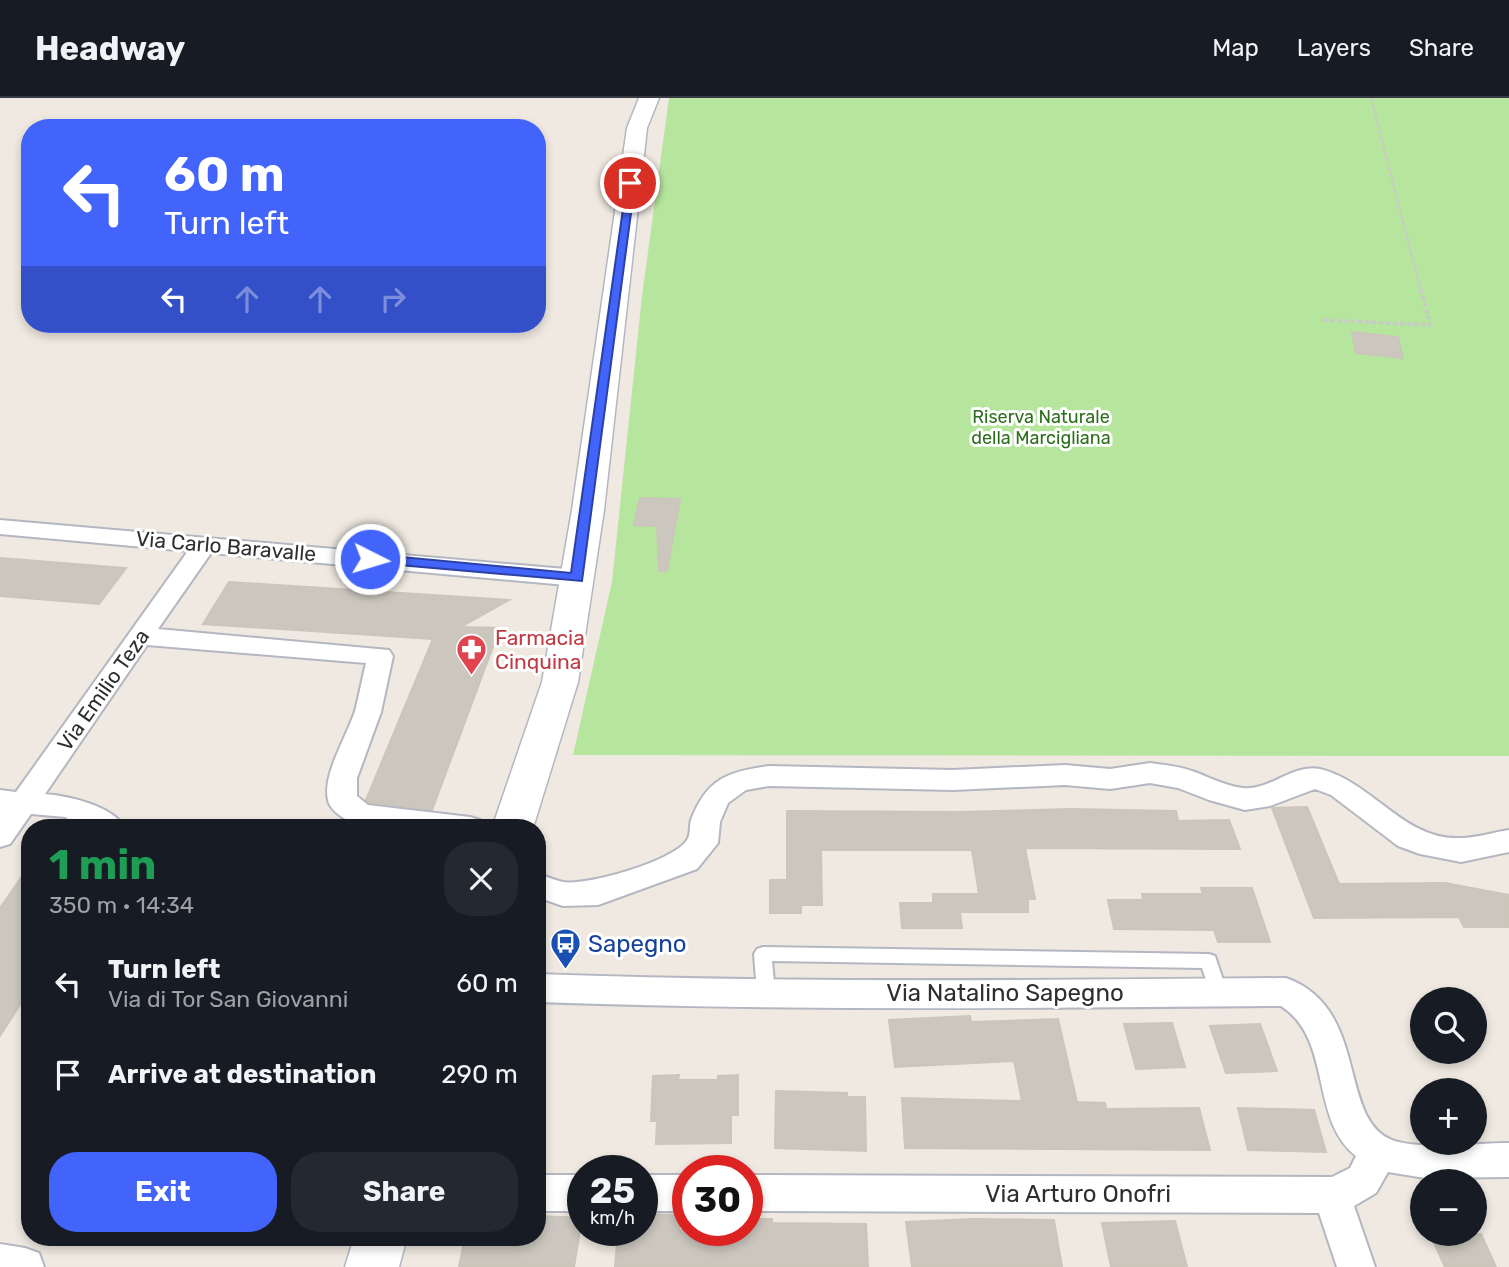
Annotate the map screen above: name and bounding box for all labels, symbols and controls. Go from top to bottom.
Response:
text: Headway [35,29,185,68]
text: Map [1212,34,1259,62]
text: Layers [1297,34,1371,62]
text: Share [1409,34,1474,62]
text: 60 m [164,145,285,203]
icon: left [49,147,140,238]
pin [600,153,660,213]
icon: arrive [611,164,649,202]
text: Turn left [164,204,289,242]
icon: left [155,280,193,318]
icon: ahead [228,280,266,318]
icon: ahead [301,280,339,318]
icon: right [374,280,412,318]
park label: Riserva Naturale della Marcigliana [971,406,1111,449]
position arrow [333,522,407,596]
street label: Via Carlo Baravalle [135,526,317,566]
street label: Via Emilio Teza [52,624,154,756]
place label: Farmacia Cinquina [495,625,585,674]
pharmacy icon: Farmacia Cinquina [455,632,489,676]
text: 1 min [49,840,156,890]
button: close [444,842,518,916]
text: 350 m · 14:34 [49,891,194,919]
bus stop icon: Sapegno [548,927,582,971]
place label: Sapegno [588,930,687,958]
text: Turn left [108,954,220,985]
icon: left [49,965,87,1003]
text: 60 m [456,968,518,999]
street label: Via Natalino Sapegno [886,979,1124,1007]
text: Via di Tor San Giovanni [108,985,348,1013]
map controls [1410,987,1487,1246]
button: search [1410,987,1487,1064]
icon: arrive [49,1056,87,1094]
text: Arrive at destination [108,1059,376,1090]
text: 290 m [441,1059,518,1090]
button: + [1410,1078,1487,1155]
button: Exit [49,1152,277,1232]
button: Share [291,1152,518,1232]
speed limit sign: 30 [672,1155,763,1246]
button: − [1410,1169,1487,1246]
text: 25 [590,1170,635,1212]
street label: Via Arturo Onofri [985,1180,1171,1208]
text: km/h [590,1207,635,1229]

